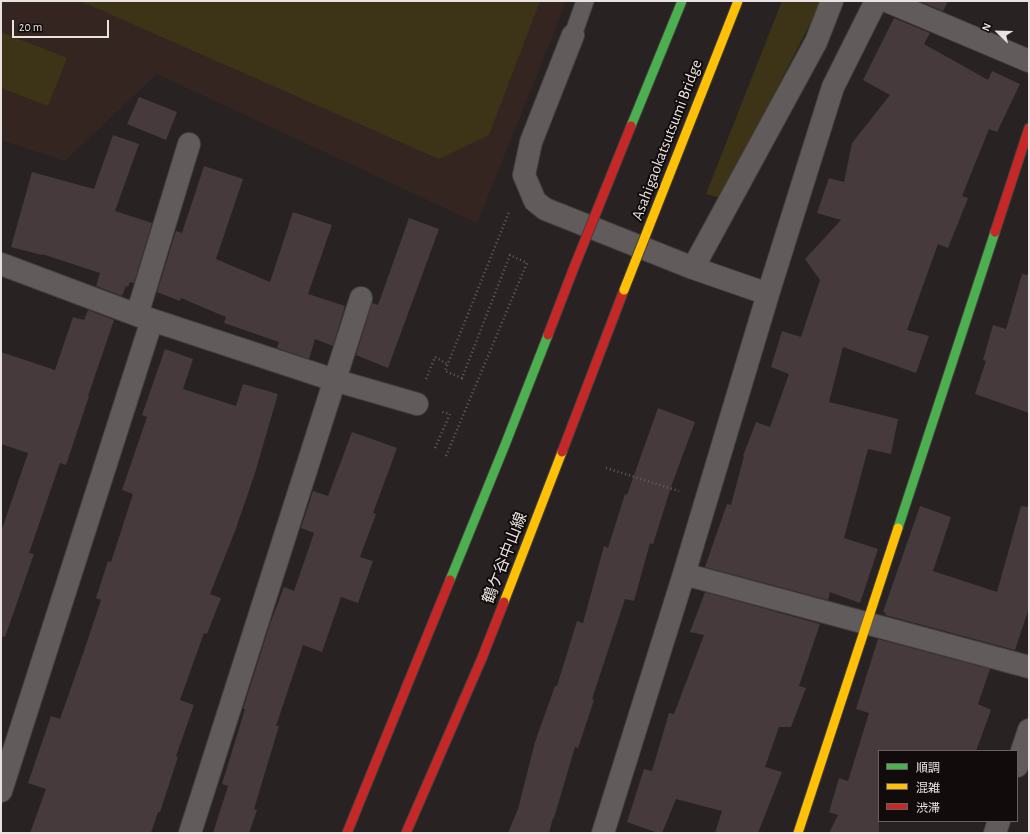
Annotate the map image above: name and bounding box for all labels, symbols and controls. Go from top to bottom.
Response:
scale bar [14,12,111,38]
north arrow [978,12,1018,52]
text: 20 m [19,21,42,33]
text: N [980,21,993,33]
street label: Asahigaokatsutsumi Bridge [628,57,706,223]
street label: 鶴ケ谷中山線 [479,510,531,606]
legend [878,750,1018,822]
text: 順調 [916,762,940,774]
text: 混雑 [916,782,940,794]
text: 渋滞 [916,802,940,814]

